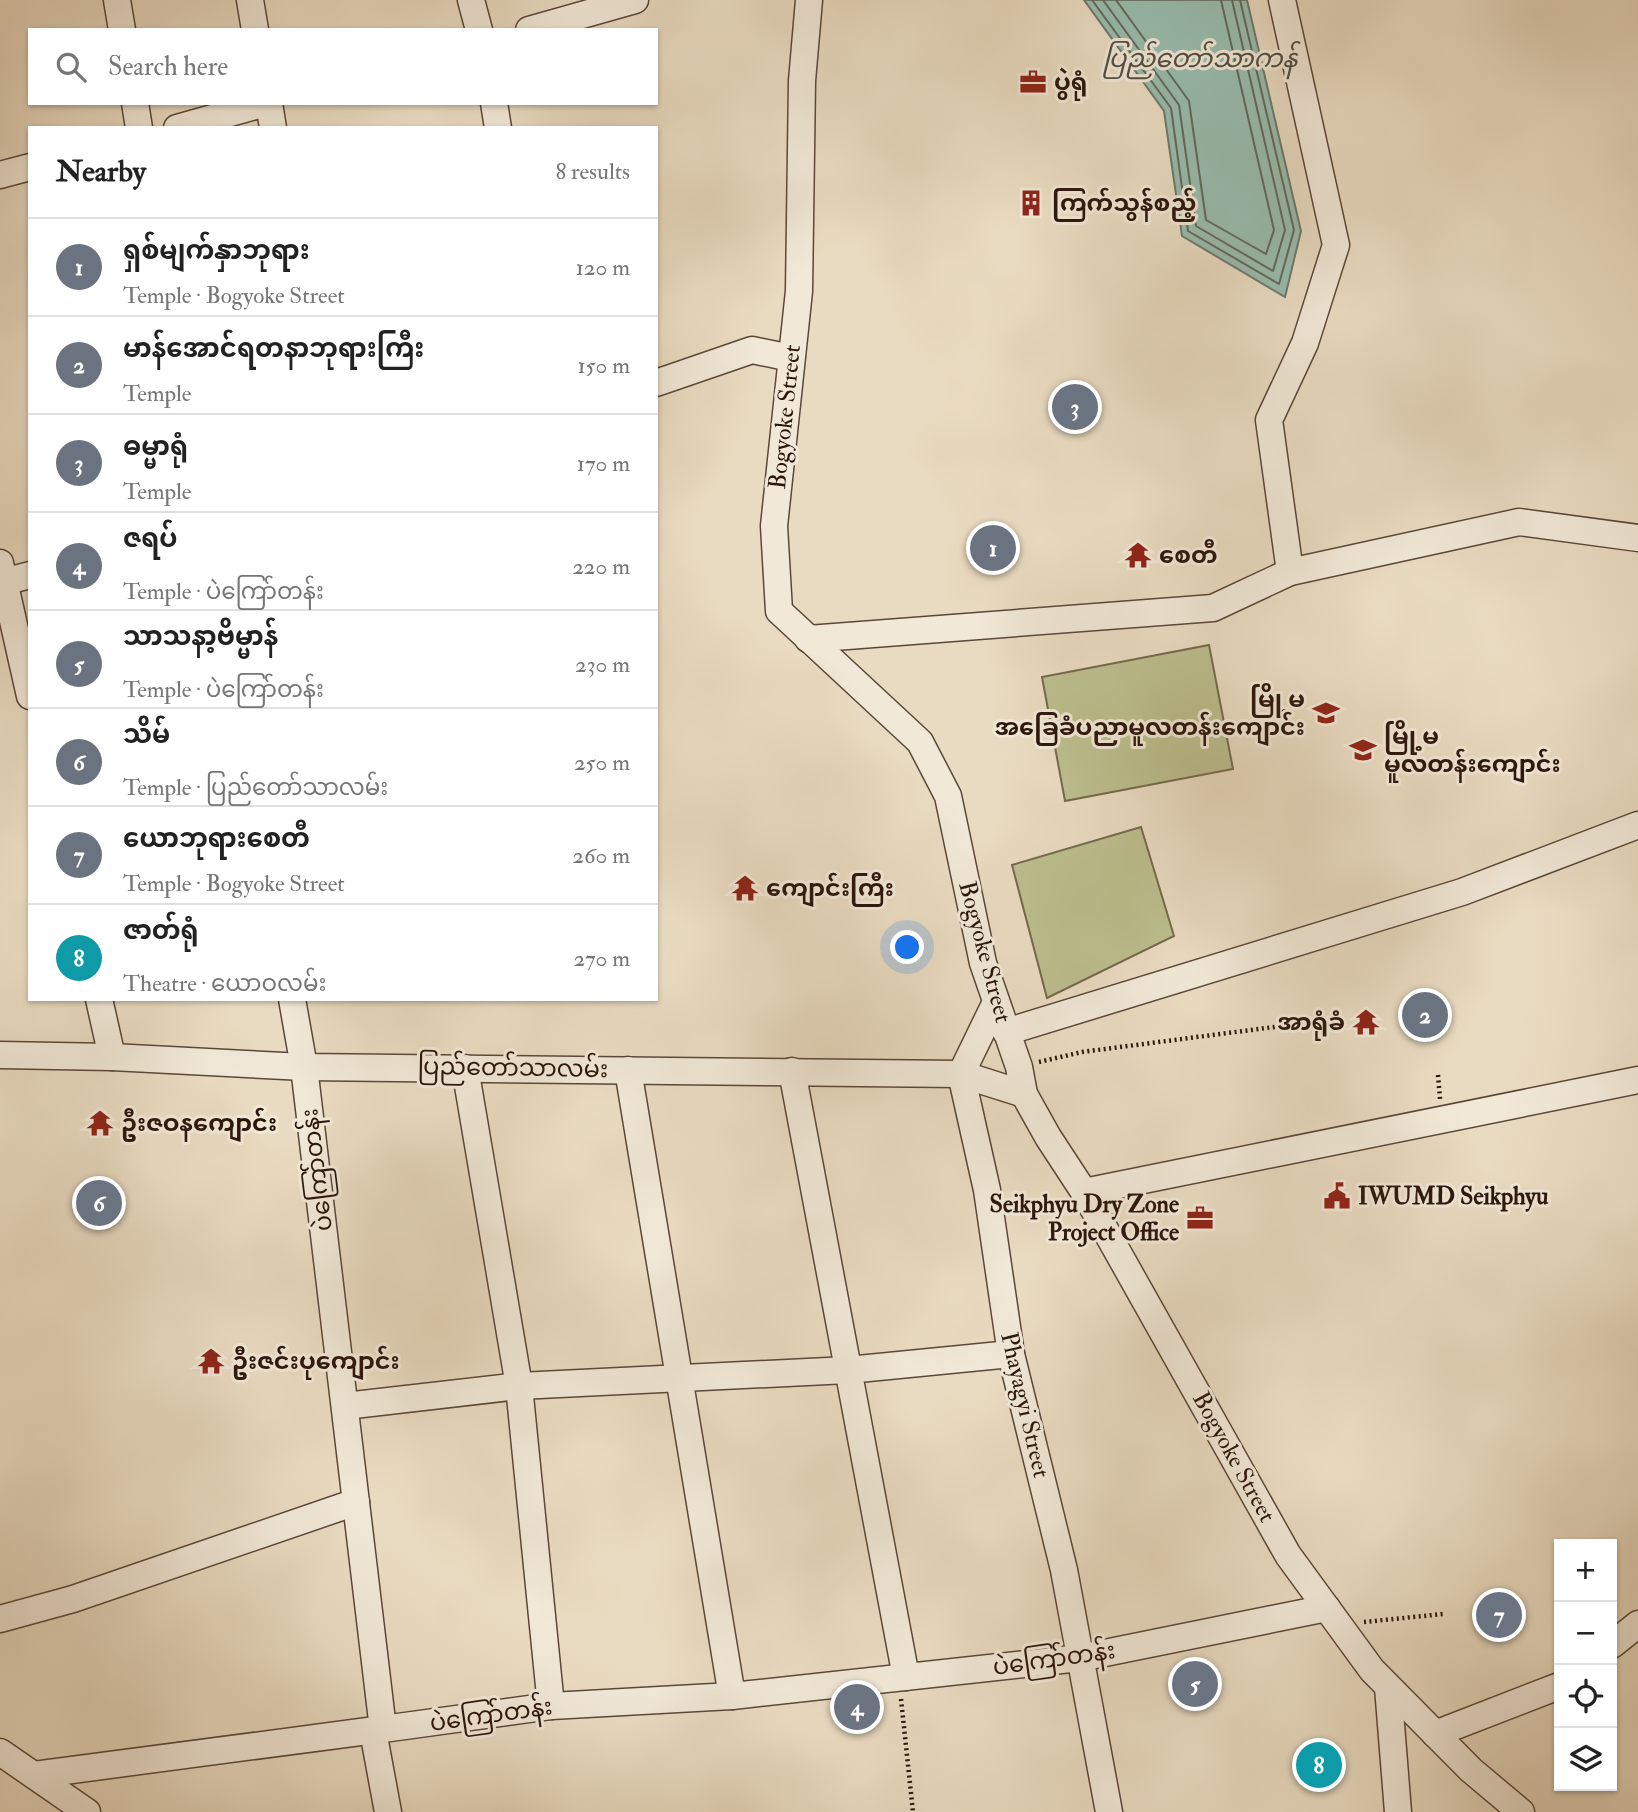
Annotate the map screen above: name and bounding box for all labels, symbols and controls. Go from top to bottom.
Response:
search box [28,28,658,105]
water label: ပြည်တော်သာကန် [1103,40,1301,80]
icon: search [52,48,90,86]
text: Search here [108,51,228,83]
office icon: ပွဲရုံ [1018,67,1048,97]
place label: ပွဲရုံ [1054,67,1088,101]
text: Nearby [56,153,146,190]
text: 8 results [555,157,630,186]
place label: ကြက်သွန်စည့် [1052,187,1196,222]
building icon: ကြက်သွန်စည့် [1016,188,1046,218]
text: ရှစ်မျက်နှာဘုရား [123,235,310,267]
text: 1 [75,253,83,282]
text: 120 m [576,253,630,282]
text: Temple · Bogyoke Street [123,281,345,310]
text: မာန်အောင်ရတနာဘုရားကြီး [123,333,424,365]
street label: Bogyoke Street [762,343,808,491]
text: 2 [73,351,85,380]
text: 150 m [577,351,630,380]
text: Temple [123,379,191,408]
pin: 3 [1052,381,1098,433]
text: ဓမ္မာရုံ [123,431,188,463]
text: 3 [75,449,83,478]
text: 170 m [577,449,630,478]
text: Temple [123,477,191,506]
pin: 1 [970,522,1016,574]
text: ဇရပ် [123,523,177,555]
place label: စေတီ [1159,539,1218,571]
temple icon: စေတီ [1123,540,1153,570]
text: 4 [73,552,85,581]
text: 220 m [572,552,630,581]
text: Temple · ပဲကြော်တန်း [123,577,324,606]
text: သာသနာ့ဗိမ္မာန် [123,621,278,653]
text: 5 [74,650,84,679]
text: 230 m [575,650,630,679]
text: Temple · ပဲကြော်တန်း [123,675,324,704]
place label: မြို့မ အခြေခံပညာမူလတန်းကျောင်း [995,683,1305,747]
school or university icon: မြို့မ အခြေခံပညာမူလတန်းကျောင်း [1311,698,1341,728]
text: သိမ် [123,719,170,751]
place label: မြို့မ မူလတန်းကျောင်း [1384,720,1561,784]
school or university icon: မြို့မ မူလတန်းကျောင်း [1348,735,1378,765]
text: 6 [73,748,85,777]
text: 250 m [574,748,630,777]
text: Temple · ပြည်တော်သာလမ်း [123,773,388,802]
text: ယောဘုရားစေတီ [123,823,310,855]
text: 7 [74,841,84,870]
text: 260 m [572,841,630,870]
text: Temple · Bogyoke Street [123,869,345,898]
place label: ကျောင်းကြီး [766,872,894,908]
temple icon: ကျောင်းကြီး [730,873,760,903]
street label: Bogyoke Street [951,878,1019,1026]
text: ဇာတ်ရုံ [123,915,199,947]
your location [890,930,924,964]
text: 8 [74,944,84,973]
text: 270 m [573,944,630,973]
text: Theatre · ယောဝလမ်း [123,969,326,998]
pin: 2 [1402,989,1448,1041]
place label: အာရုံခံ [1277,1007,1345,1041]
temple icon: အာရုံခံ [1351,1007,1381,1037]
street label: ပြည်တော်သာလမ်း [417,1050,609,1088]
street label: ပဲကြော်တန်း [293,1106,343,1233]
place label: ဦးဇဝနကျောင်း [121,1107,277,1143]
temple icon: ဦးဇဝနကျောင်း [85,1108,115,1138]
pin: 6 [76,1177,122,1229]
public building icon: IWUMD Seikphyu [1322,1181,1352,1211]
place label: IWUMD Seikphyu [1358,1181,1549,1212]
place label: Seikphyu Dry Zone Project Office [990,1189,1179,1248]
office icon: Seikphyu Dry Zone Project Office [1185,1203,1215,1233]
street label: Phayagyi Street [993,1329,1057,1481]
place label: ဦးဇင်းပုကျောင်း [232,1345,400,1381]
temple icon: ဦးဇင်းပုကျောင်း [196,1346,226,1376]
street label: Bogyoke Street [1185,1386,1283,1528]
map controls [1554,1539,1617,1791]
button: + [1554,1539,1617,1602]
pin: 7 [1476,1589,1522,1641]
button: − [1554,1602,1617,1665]
street label: ပဲကြော်တန်း [991,1634,1118,1686]
pin: 5 [1172,1658,1218,1710]
button: locate [1554,1665,1617,1728]
pin: 4 [834,1681,880,1733]
street label: ပဲကြော်တန်း [428,1690,555,1742]
button: layers [1554,1728,1617,1791]
pin: 8 [1296,1739,1342,1791]

